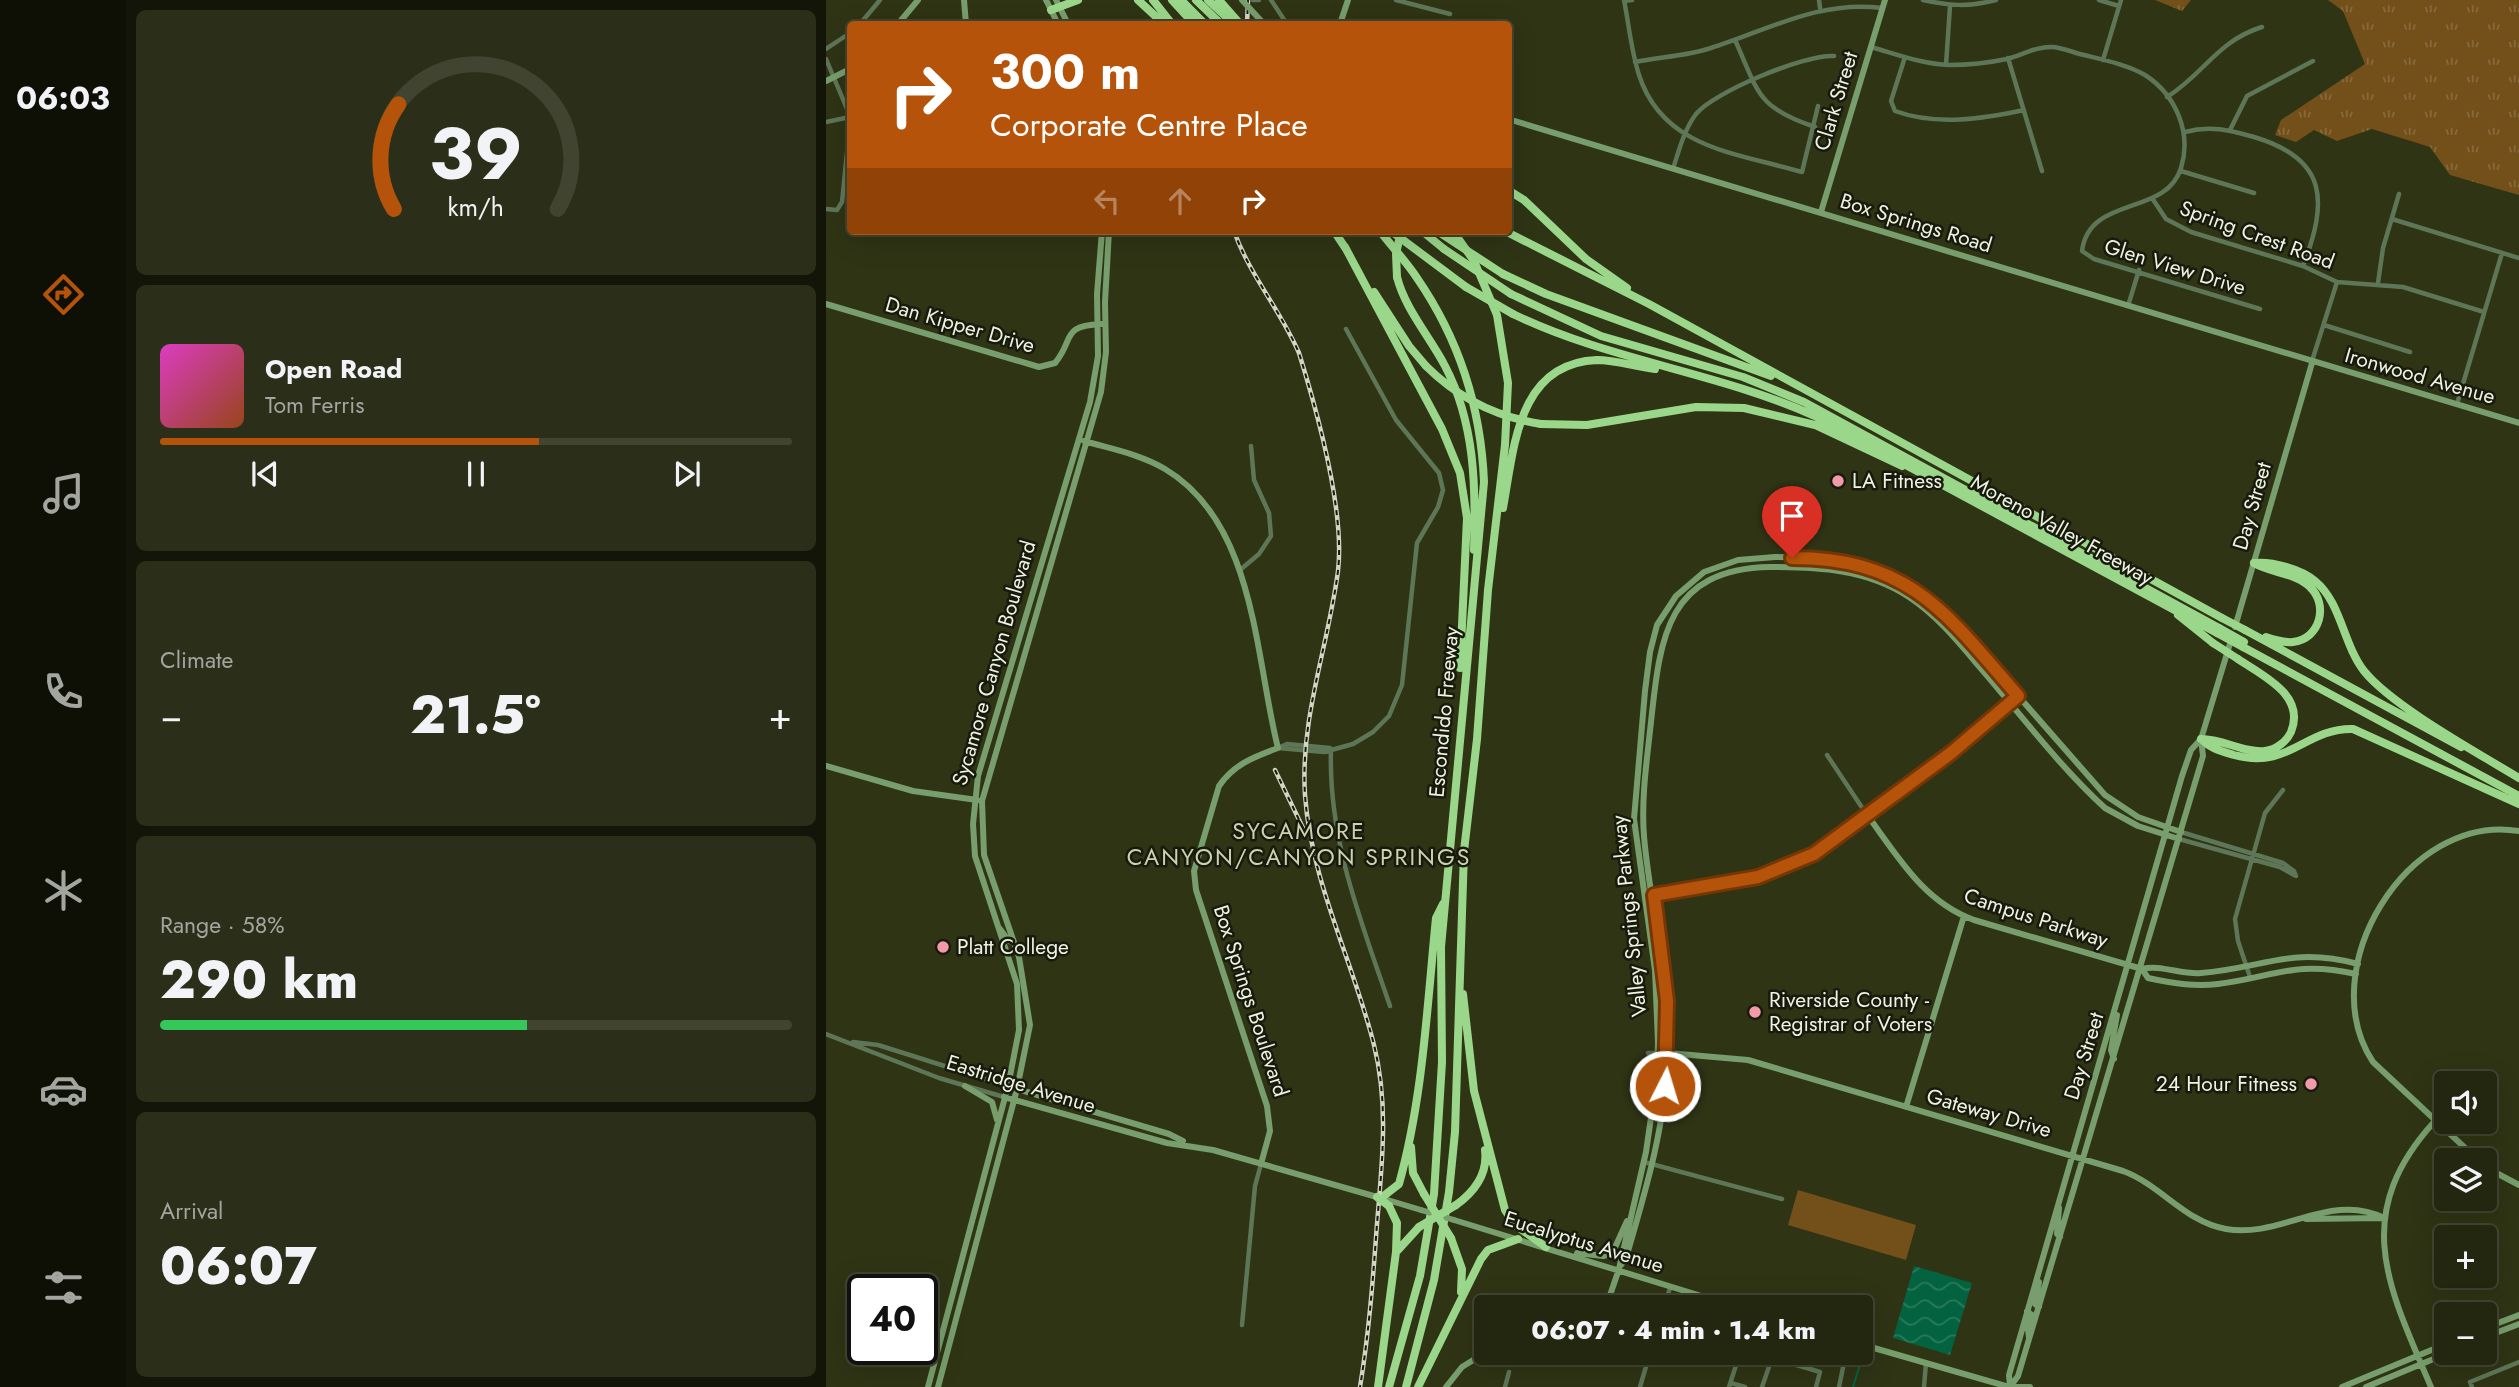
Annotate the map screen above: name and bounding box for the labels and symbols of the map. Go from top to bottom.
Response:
street label: Clark Street [1807,48,1865,154]
street label: Box Springs Road [1836,186,1996,260]
street label: Spring Crest Road [2175,193,2339,277]
street label: Glen View Drive [2101,231,2250,303]
street label: Dan Kipper Drive [882,289,1038,361]
street label: Ironwood Avenue [2341,340,2499,412]
street label: Day Street [2225,459,2279,553]
place label: LA Fitness [1852,466,1942,496]
street label: Moreno Valley Freeway [1965,467,2159,593]
marker: LA Fitness [1830,473,1846,489]
pin [1762,486,1822,558]
street label: Sycamore Canyon Boulevard [945,537,1043,789]
street label: Escondido Freeway [1422,625,1466,799]
street label: Valley Springs Parkway [1603,813,1655,1018]
district label: SYCAMORE CANYON/CANYON SPRINGS [1127,814,1471,874]
street label: Campus Parkway [1960,881,2113,956]
street label: Box Springs Boulevard [1206,901,1296,1101]
place label: Platt College [957,932,1069,962]
marker: Platt College [935,939,951,955]
place label: Riverside County - Registrar of Voters [1769,985,1932,1039]
marker: Riverside County - Registrar of Voters [1747,1004,1763,1020]
street label: Day Street [2057,1009,2111,1103]
street label: Eastridge Avenue [943,1047,1099,1121]
position arrow [1628,1049,1702,1123]
place label: 24 Hour Fitness [2156,1069,2297,1099]
marker: 24 Hour Fitness [2303,1076,2319,1092]
street label: Gateway Drive [1923,1081,2055,1145]
street label: Eucalyptus Avenue [1501,1204,1667,1281]
speed limit sign: 40 [847,1274,938,1365]

